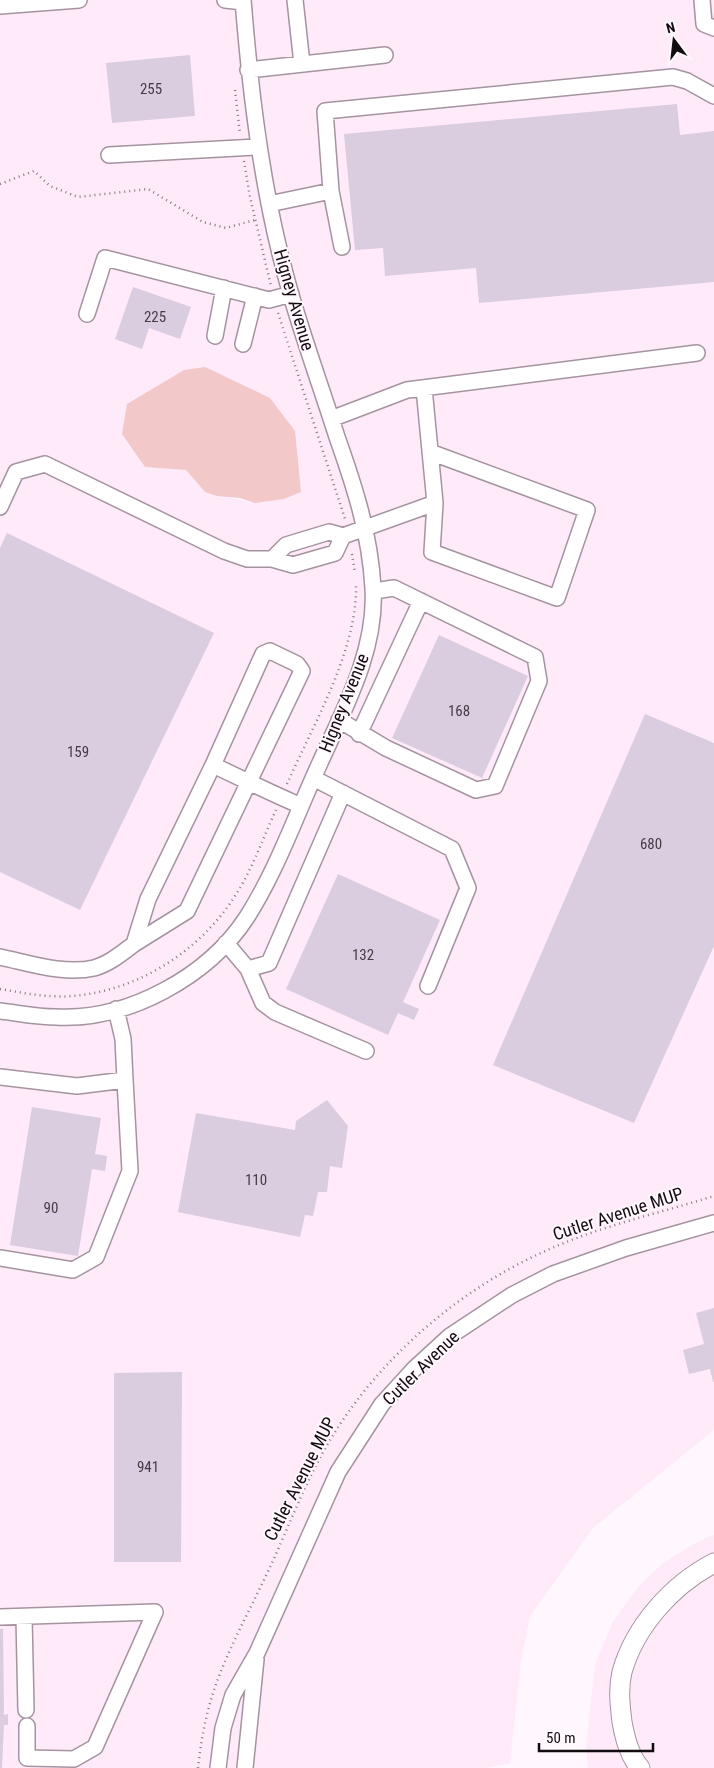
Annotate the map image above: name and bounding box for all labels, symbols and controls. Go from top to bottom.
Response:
north arrow [649,15,699,65]
text: N [664,19,677,36]
house number: 255 [140,80,162,98]
street label: Higney Avenue [270,247,319,353]
house number: 225 [144,308,166,326]
street label: Higney Avenue [314,650,373,755]
house number: 168 [448,702,470,720]
house number: 159 [67,743,89,761]
house number: 680 [640,835,662,853]
house number: 132 [352,946,374,964]
house number: 110 [245,1171,267,1189]
street label: Cutler Avenue MUP [550,1183,686,1245]
house number: 90 [44,1199,58,1217]
street label: Cutler Avenue [378,1326,463,1409]
street label: Cutler Avenue MUP [259,1413,340,1544]
house number: 941 [137,1458,159,1476]
scale bar [539,1720,653,1752]
text: 50 m [546,1729,576,1747]

